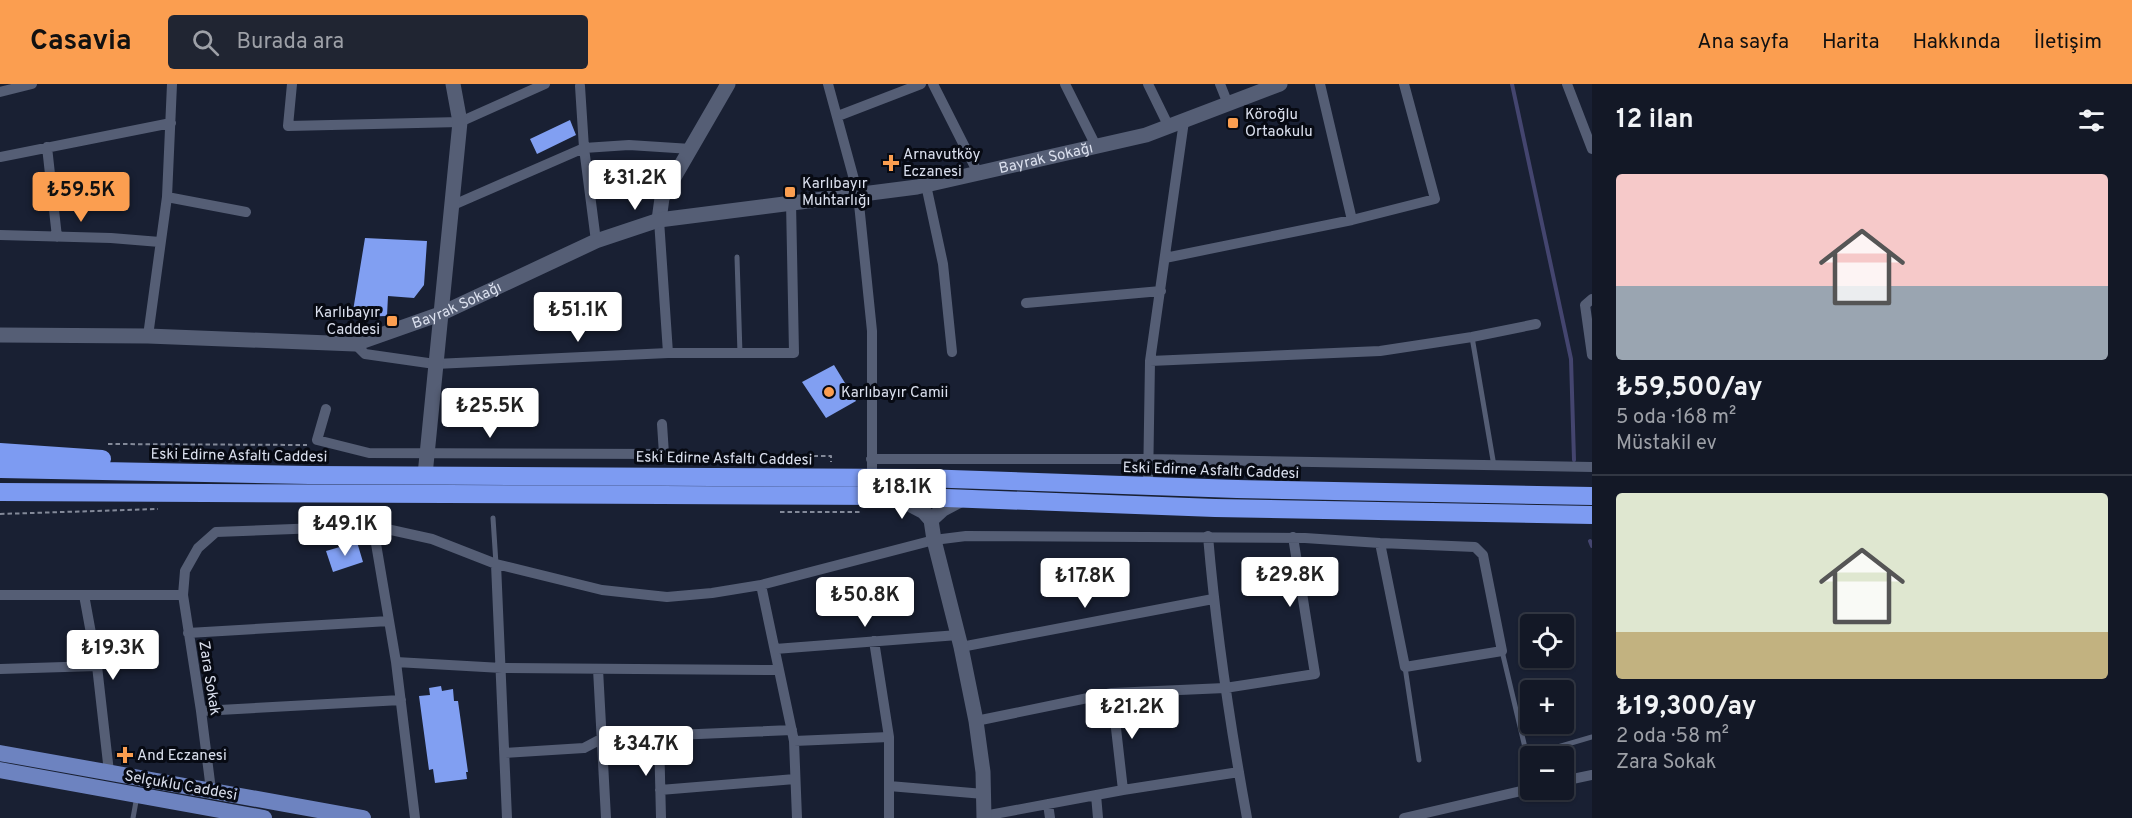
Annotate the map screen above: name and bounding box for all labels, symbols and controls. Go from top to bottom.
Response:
search box [168,15,588,69]
text: Casavia [30,24,132,60]
icon: search [189,26,222,59]
text: Burada ara [237,29,344,56]
text: Ana sayfa [1697,29,1789,56]
text: Harita [1822,29,1880,56]
text: Hakkında [1913,29,2001,56]
text: İletişim [2034,29,2102,56]
text: 12 ilan [1616,104,1694,137]
icon: filters [2075,104,2108,137]
place label: Köroğlu Ortaokulu [1245,106,1313,142]
marker: Köroğlu Ortaokulu [1226,116,1240,130]
street label: Bayrak Sokağı [997,139,1095,179]
place label: Arnavutköy Eczanesi [903,146,981,182]
marker: Arnavutköy Eczanesi [884,156,898,170]
pin: ₺31.2K [586,160,684,211]
text: ₺31.2K [603,166,667,192]
pin: ₺59.5K [32,172,130,223]
place label: Karlıbayır Muhtarlığı [802,175,870,211]
text: ₺59.5K [47,178,115,204]
marker: Karlıbayır Muhtarlığı [783,185,797,199]
icon: home [1808,213,1916,321]
street label: Bayrak Sokağı [410,278,505,334]
pin: ₺51.1K [529,292,627,343]
text: ₺51.1K [548,298,608,324]
place label: Karlıbayır Caddesi [314,304,380,340]
marker: Karlıbayır Caddesi [385,314,399,328]
text: ₺59,500/ay [1616,372,1763,405]
place label: Karlıbayır Camii [841,384,948,403]
marker: Karlıbayır Camii [822,385,836,399]
pin: ₺25.5K [441,388,539,439]
text: ₺25.5K [456,394,524,420]
text: 5 oda · 168 m² [1616,405,1736,431]
text: Müstakil ev [1616,431,1717,457]
street label: Eski Edirne Asfaltı Caddesi [150,445,328,468]
street label: Eski Edirne Asfaltı Caddesi [635,448,813,471]
street label: Eski Edirne Asfaltı Caddesi [1122,459,1300,484]
pin: ₺18.1K [853,469,951,520]
text: ₺18.1K [872,475,932,501]
pin: ₺49.1K [296,506,394,557]
text: ₺49.1K [312,512,378,538]
icon: home [1808,532,1916,640]
pin: ₺29.8K [1241,557,1339,608]
pin: ₺17.8K [1036,558,1134,609]
text: ₺29.8K [1255,563,1325,589]
text: ₺17.8K [1055,564,1115,590]
pin: ₺50.8K [816,577,914,628]
text: ₺50.8K [830,583,900,609]
map controls [1520,614,1574,800]
button: locate [1520,614,1574,668]
pin: ₺19.3K [64,630,162,681]
text: ₺19.3K [81,636,145,662]
street label: Zara Sokak [193,640,224,717]
button: + [1520,680,1574,734]
pin: ₺21.2K [1083,689,1181,740]
text: ₺19,300/ay [1616,691,1757,724]
text: ₺21.2K [1100,695,1164,721]
text: 2 oda · 58 m² [1616,724,1729,750]
pin: ₺34.7K [597,726,695,777]
text: ₺34.7K [613,732,679,758]
button: − [1520,746,1574,800]
place label: And Eczanesi [137,747,227,766]
marker: And Eczanesi [118,748,132,762]
text: Zara Sokak [1616,750,1716,776]
street label: Selçuklu Caddesi [123,767,238,806]

